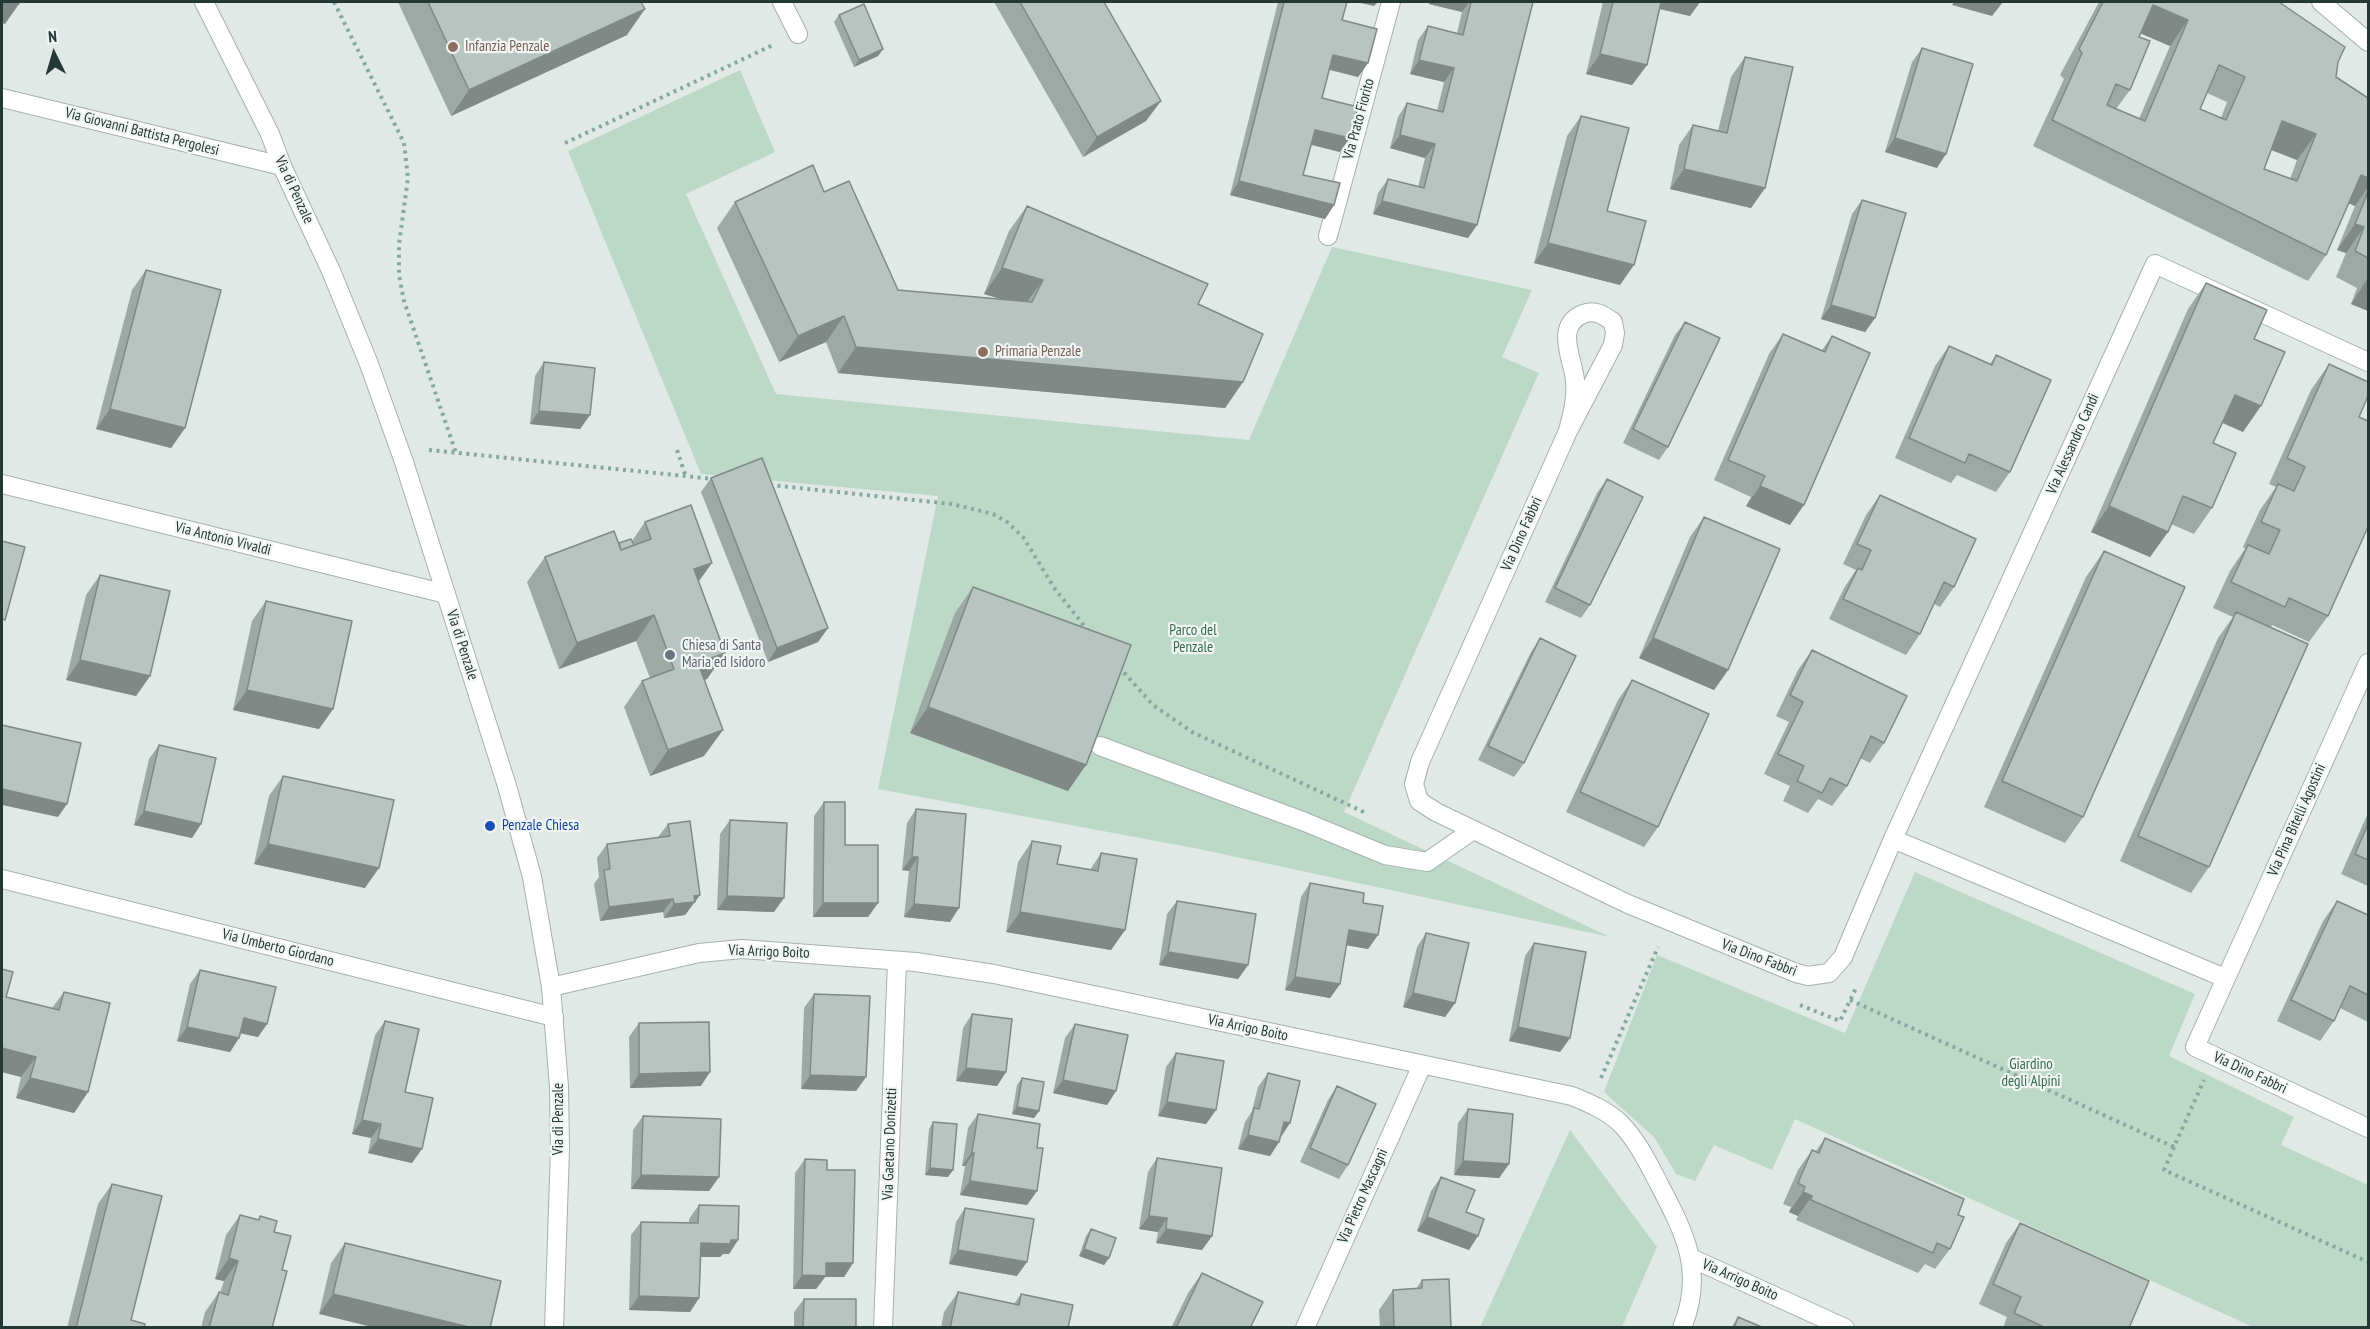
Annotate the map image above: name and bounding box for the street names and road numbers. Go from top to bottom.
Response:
street label: Via Prato Fiorito [1340,76,1378,162]
street label: Via Giovanni Battista Pergolesi [63,104,221,160]
street label: Via di Penzale [271,153,317,227]
street label: Via Alessandro Candi [2043,391,2103,497]
street label: Via Dino Fabbri [1498,494,1546,574]
street label: Via Antonio Vivaldi [173,518,273,560]
street label: Via di Penzale [442,608,482,682]
street label: Via Pina Bitelli Agostini [2264,761,2330,879]
street label: Via Umberto Giordano [220,925,336,971]
street label: Via Dino Fabbri [1719,935,1799,981]
street label: Via Arrigo Boito [728,942,810,962]
street label: Via Arrigo Boito [1206,1011,1290,1045]
street label: Via Dino Fabbri [2210,1048,2290,1098]
street label: Via di Penzale [550,1083,568,1155]
street label: Via Gaetano Donizetti [879,1088,901,1200]
street label: Via Pietro Mascagni [1334,1146,1392,1246]
street label: Via Arrigo Boito [1699,1255,1781,1305]

